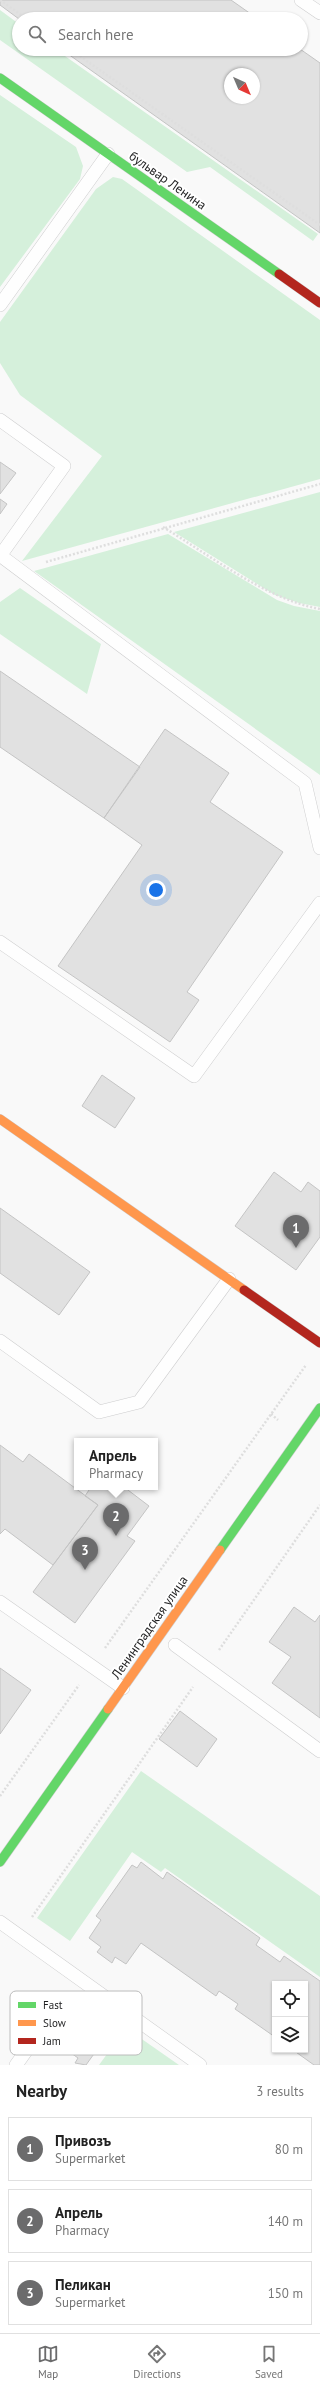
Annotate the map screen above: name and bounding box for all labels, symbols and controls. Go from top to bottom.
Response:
search box [12,12,308,56]
icon: search [26,23,48,45]
text: Search here [58,25,134,44]
north arrow [224,68,260,104]
street label: бульвар Ленина [126,147,210,213]
your location [146,880,166,900]
pin: 1 [283,1215,309,1248]
popup [74,1438,158,1490]
text: Апрель [89,1446,137,1465]
text: Pharmacy [89,1465,143,1482]
pin: 2 [103,1503,129,1536]
pin: 3 [72,1537,98,1570]
street label: Ленинградская улица [107,1572,191,1683]
map controls [272,1981,308,2053]
button: locate [272,1981,308,2017]
legend [10,1991,142,2055]
text: Fast [43,1998,63,2012]
text: Slow [43,2016,66,2030]
button: layers [272,2017,308,2053]
text: Jam [42,2034,61,2048]
text: Nearby [16,2080,67,2102]
text: 3 results [256,2083,304,2100]
text: Привозъ [55,2131,111,2150]
text: 1 [26,2141,34,2158]
text: 80 m [275,2141,303,2158]
text: Supermarket [55,2150,125,2167]
text: Апрель [55,2203,103,2222]
text: 2 [26,2213,34,2230]
text: 140 m [268,2213,303,2230]
text: Pharmacy [55,2222,109,2239]
text: Пеликан [55,2275,111,2294]
text: 3 [26,2285,34,2302]
text: 150 m [268,2285,303,2302]
text: Supermarket [55,2294,125,2311]
tab: Map [37,2343,59,2381]
tab: Directions [133,2343,181,2381]
tab: Saved [255,2343,283,2381]

